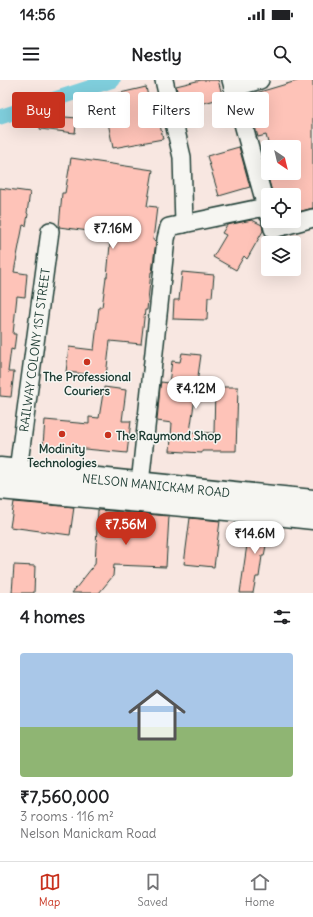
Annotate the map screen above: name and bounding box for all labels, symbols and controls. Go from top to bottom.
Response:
text: 14:56 [20,5,55,24]
icon: menu [20,43,42,65]
text: Nestly [131,43,182,66]
icon: search [271,43,293,65]
chip: Buy [12,92,65,128]
chip: Rent [73,92,130,128]
chip: Filters [138,92,204,128]
chip: New [212,92,269,128]
north arrow [261,140,301,180]
map controls [261,140,301,276]
button: locate [261,188,301,228]
pin: ₹7.16M [80,216,146,250]
text: ₹7.16M [93,220,133,237]
button: layers [261,236,301,276]
street label: RAILWAY COLONY 1ST STREET [16,267,52,433]
marker: The Professional Couriers [82,357,92,367]
place label: The Professional Couriers [43,369,131,398]
pin: ₹4.12M [163,376,229,410]
text: ₹4.12M [176,380,216,397]
place label: The Raymond Shop [116,428,221,444]
marker: Modinity Technologies [57,429,67,439]
marker: The Raymond Shop [103,430,113,440]
place label: Modinity Technologies [27,441,97,471]
street label: NELSON MANICKAM ROAD [82,470,231,500]
pin: ₹7.56M [93,512,159,546]
text: ₹7.56M [105,516,147,533]
pin: ₹14.6M [222,521,288,555]
text: ₹14.6M [235,525,275,542]
text: 4 homes [20,606,85,628]
icon: filters [271,606,293,628]
icon: home [121,679,193,751]
text: ₹7,560,000 [20,786,110,808]
text: 3 rooms · 116 m² [20,808,114,825]
text: Nelson Manickam Road [20,825,157,842]
tab: Map [39,871,61,909]
tab: Saved [138,871,168,909]
tab: Home [245,871,274,909]

